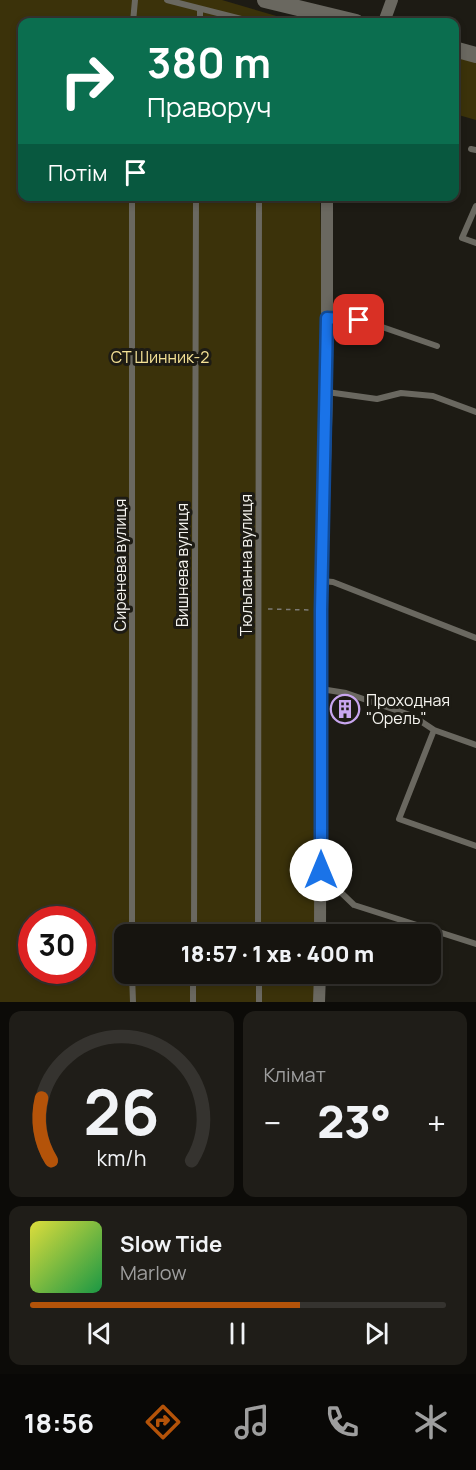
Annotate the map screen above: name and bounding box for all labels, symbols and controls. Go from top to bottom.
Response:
text: 380 m [147,33,271,91]
icon: right [48,42,126,120]
text: Праворуч [147,88,271,125]
icon: arrive [119,156,152,189]
text: Потім [48,158,107,188]
pin [333,294,384,345]
icon: arrive [342,303,375,336]
park label: СТ Шинник-2 [111,346,209,368]
street label: Тюльпанна вулиця [235,494,257,636]
street label: Сиренева вулиця [109,499,131,631]
street label: Вишнева вулиця [171,503,193,627]
place label: Проходная "Орель" [366,689,450,729]
building icon: Проходная "Орель" [329,693,361,725]
position arrow [289,838,353,902]
speed limit sign: 30 [18,906,96,984]
text: 18:57 · 1 хв · 400 m [181,939,374,969]
text: Клімат [264,1061,326,1088]
text: 26 [83,1068,159,1154]
text: 23° [317,1090,391,1152]
text: − [264,1100,281,1145]
text: + [427,1100,446,1145]
text: km/h [96,1143,146,1172]
text: Slow Tide [120,1229,222,1259]
text: Marlow [120,1259,187,1286]
icon: previous [83,1317,116,1350]
icon: pause [221,1317,254,1350]
icon: next [360,1317,393,1350]
icon: directions [142,1401,184,1443]
icon: music [231,1401,273,1443]
icon: phone [321,1401,363,1443]
icon: climate [410,1401,452,1443]
text: 18:56 [24,1404,94,1441]

